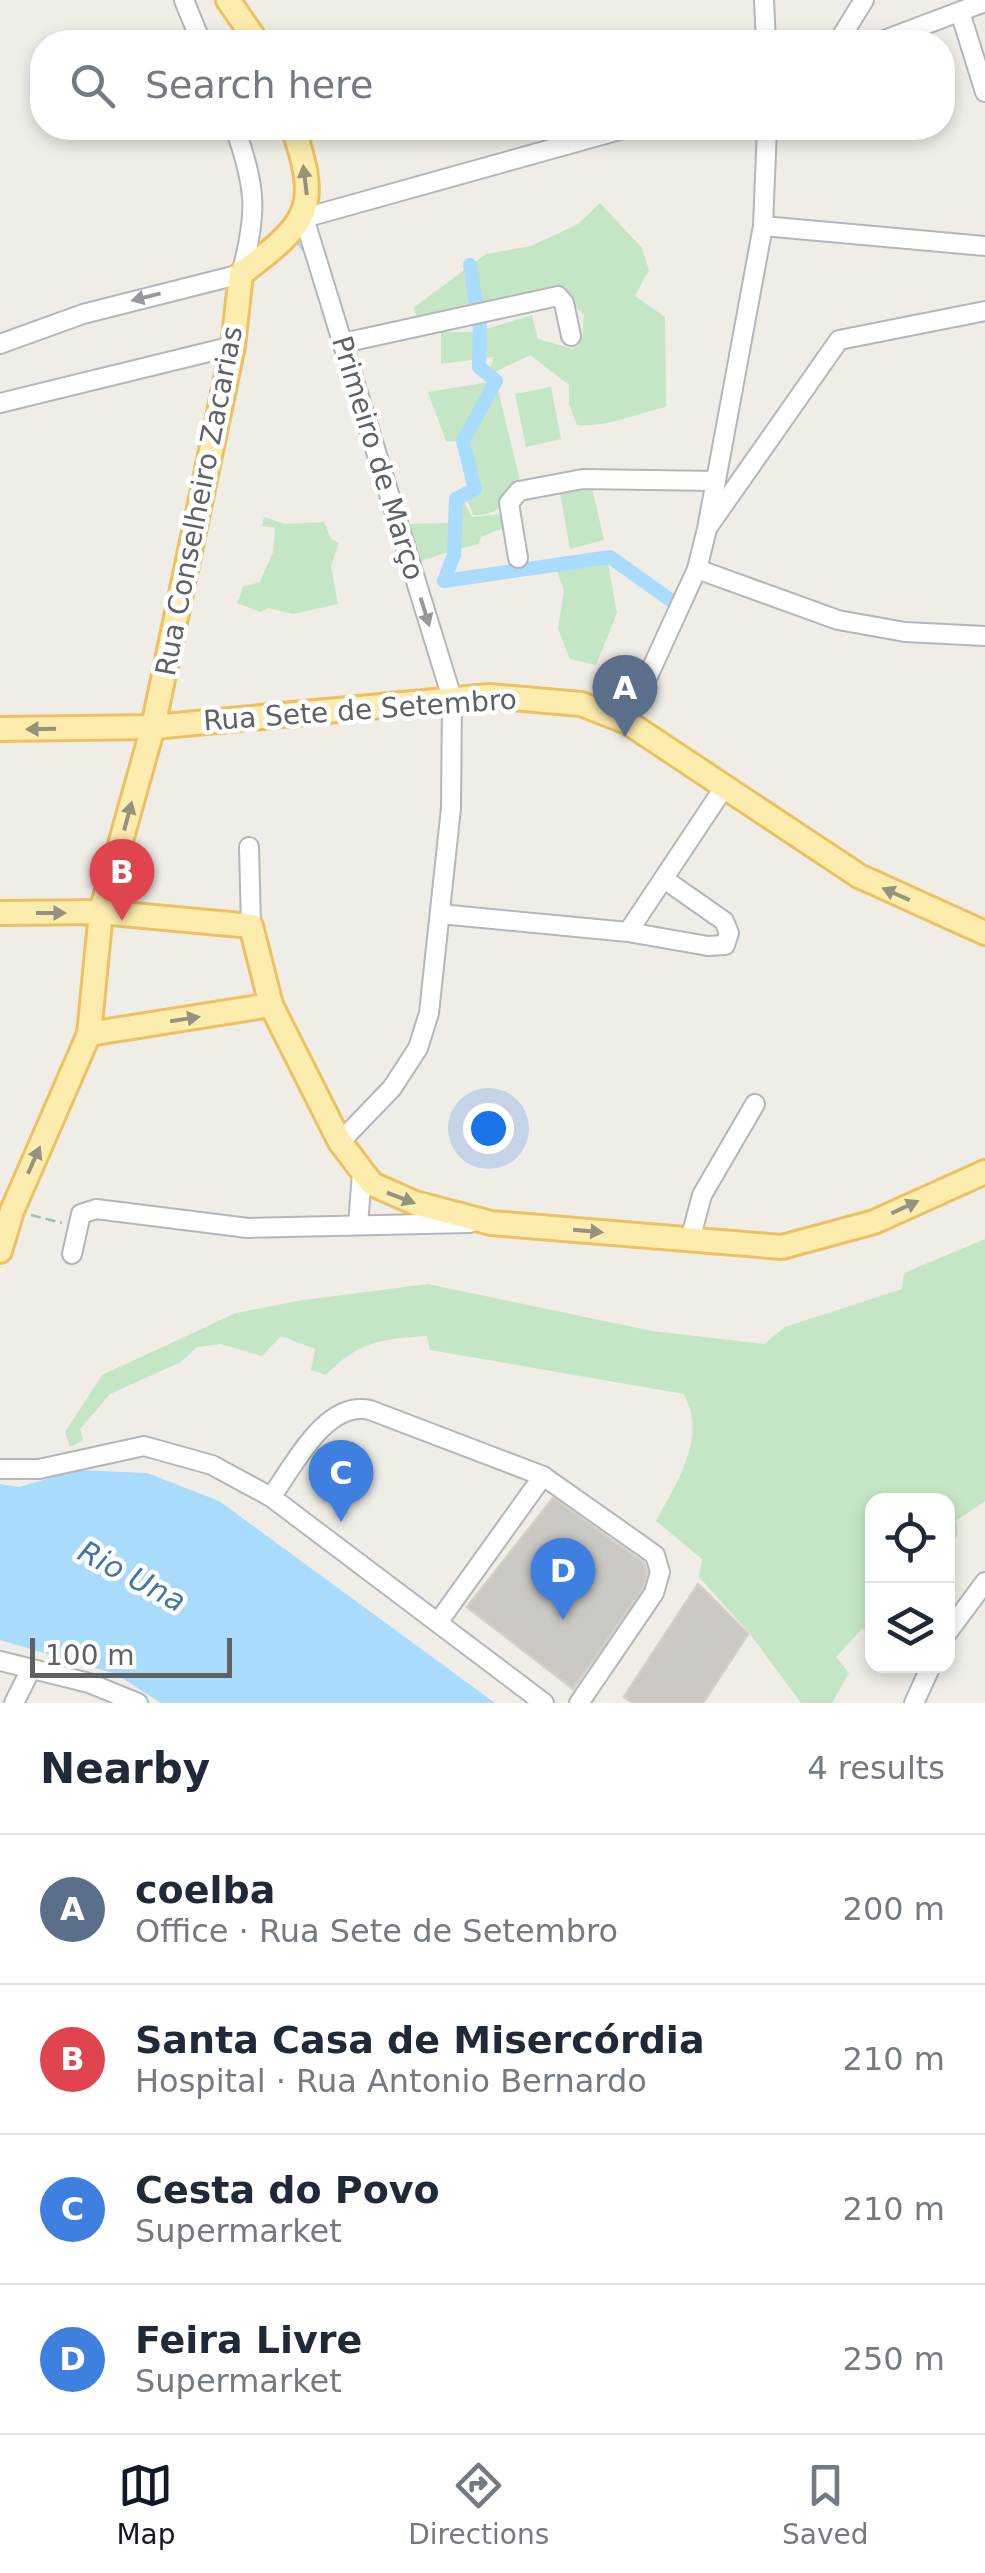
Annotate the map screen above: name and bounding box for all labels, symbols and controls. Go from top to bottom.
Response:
search box [30,30,955,140]
icon: search [65,58,120,113]
text: Search here [145,63,373,107]
one-way arrow [297,163,313,195]
one-way arrow [130,290,161,305]
street label: Rua Conselheiro Zacarias [149,323,249,679]
street label: Primeiro de Março [325,332,431,584]
one-way arrow [419,597,434,627]
pin: A [592,654,658,737]
street label: Rua Sete de Setembro [202,683,518,737]
one-way arrow [25,721,57,737]
one-way arrow [121,800,137,831]
pin: B [90,838,154,921]
one-way arrow [881,886,911,902]
one-way arrow [35,904,67,920]
one-way arrow [170,1011,201,1026]
your location [463,1103,514,1154]
one-way arrow [26,1145,42,1175]
one-way arrow [386,1190,416,1206]
one-way arrow [890,1199,920,1215]
one-way arrow [572,1223,604,1239]
pin: C [308,1440,374,1522]
map controls [865,1493,955,1673]
button: locate [865,1493,955,1583]
water label: Rio Una [72,1533,192,1619]
pin: D [530,1538,596,1620]
button: layers [865,1583,955,1673]
scale bar [30,1633,232,1678]
text: 100 m [45,1639,135,1672]
text: Nearby [40,1744,210,1793]
text: 4 results [807,1749,945,1787]
text: coelba [135,1868,275,1912]
text: A [60,1890,85,1928]
text: 200 m [843,1890,945,1928]
text: Office · Rua Sete de Setembro [135,1912,618,1950]
text: Santa Casa de Misercórdia [135,2018,705,2062]
text: B [60,2040,85,2078]
text: 210 m [843,2040,945,2078]
text: Hospital · Rua Antonio Bernardo [135,2062,647,2100]
text: Cesta do Povo [135,2168,440,2212]
text: C [61,2190,84,2228]
text: 210 m [843,2190,945,2228]
text: Supermarket [135,2212,342,2250]
text: Feira Livre [135,2318,362,2362]
text: D [59,2340,86,2378]
text: 250 m [843,2340,945,2378]
text: Supermarket [135,2362,342,2400]
tab: Map [116,2458,175,2551]
tab: Directions [408,2458,549,2551]
tab: Saved [782,2458,869,2551]

